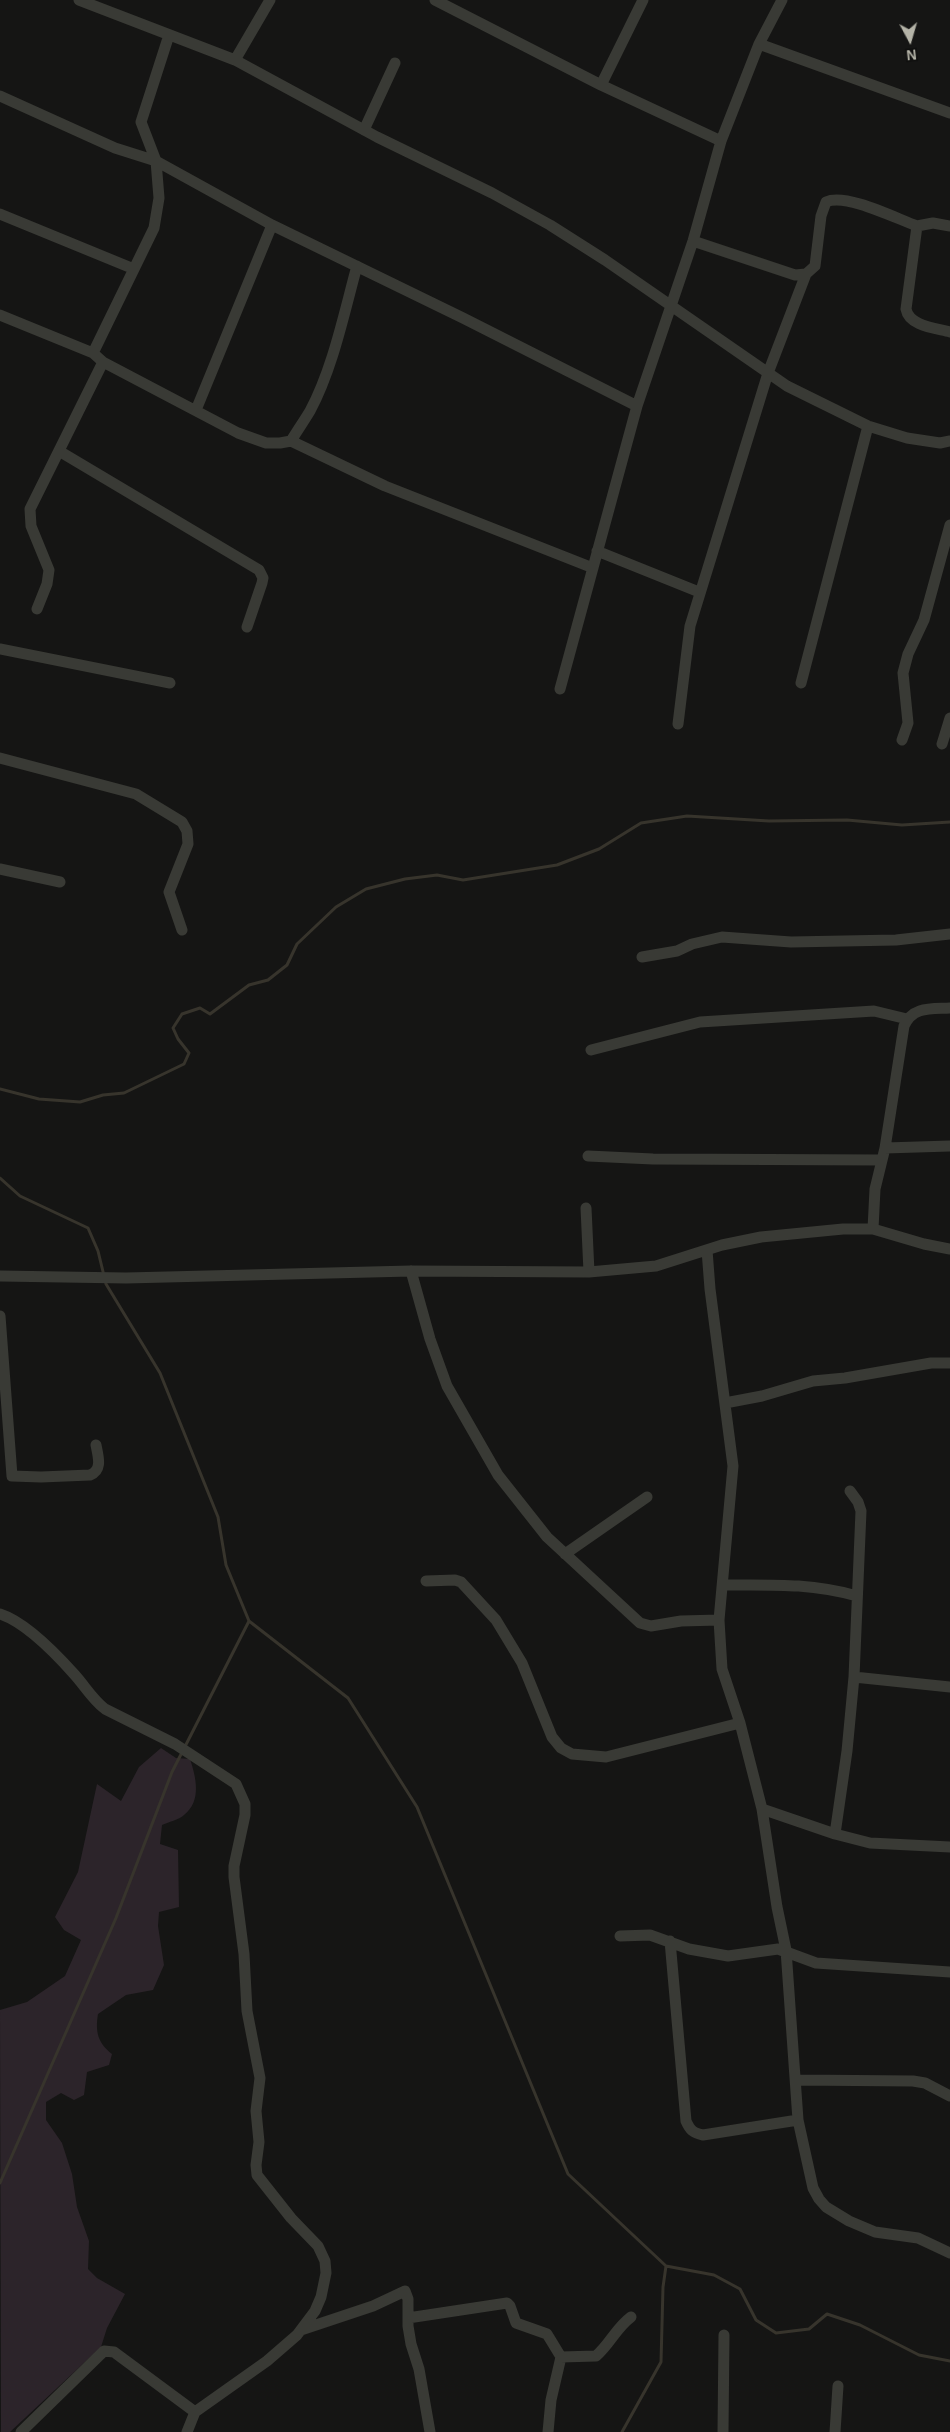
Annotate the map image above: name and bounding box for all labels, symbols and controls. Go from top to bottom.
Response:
north arrow [885,15,935,65]
text: N [906,46,917,63]

